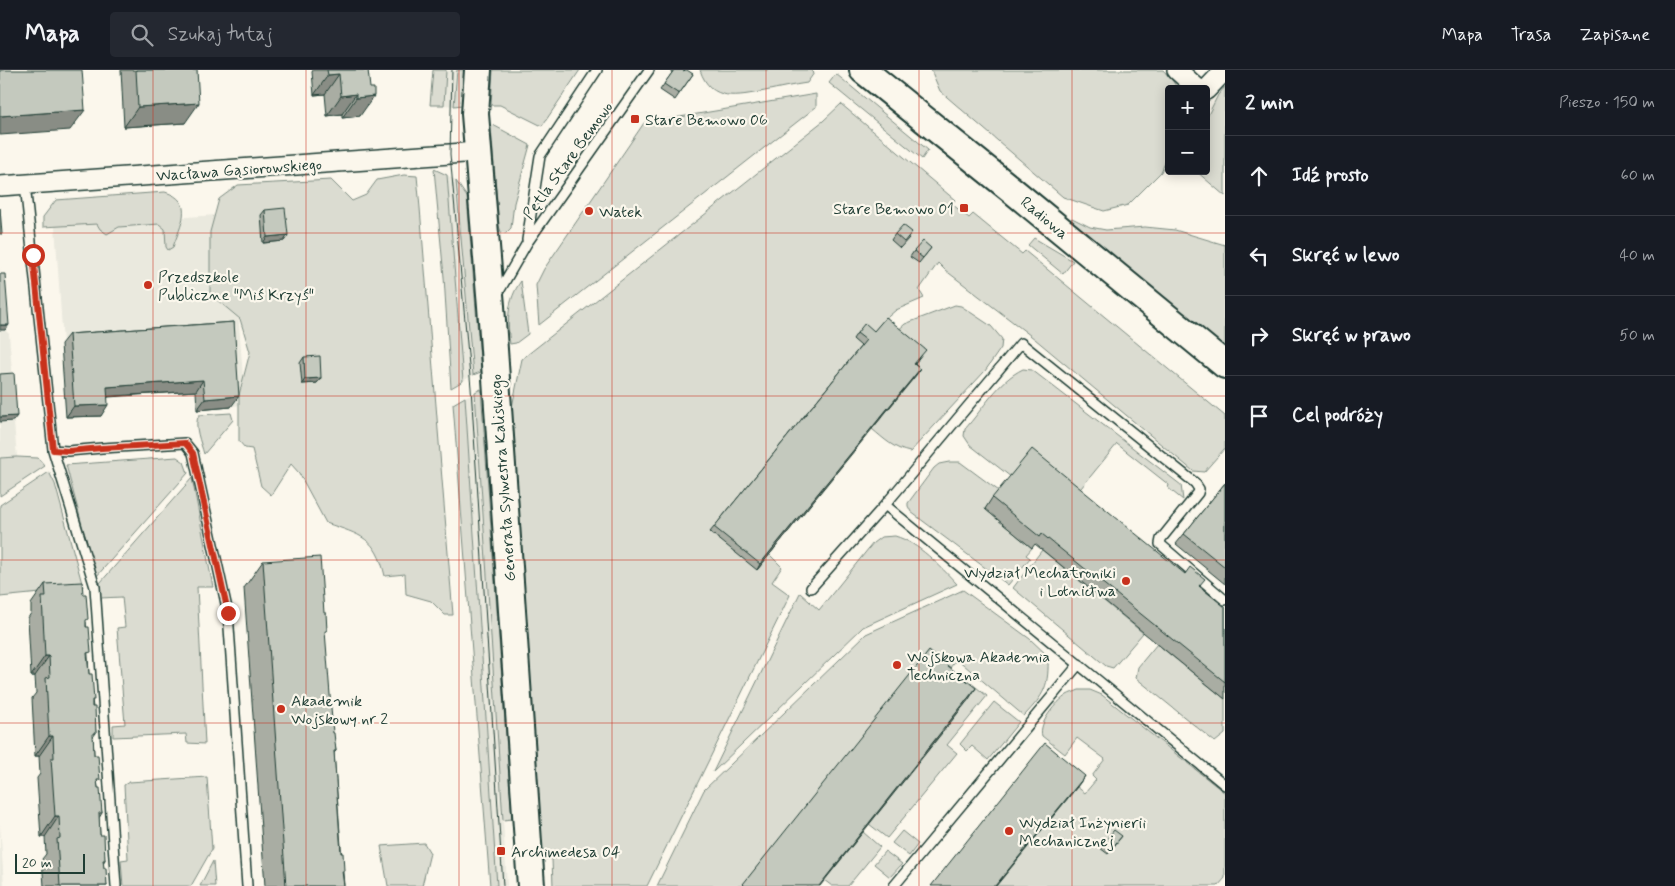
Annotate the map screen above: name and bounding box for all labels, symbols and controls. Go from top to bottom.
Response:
search box [110,12,460,57]
text: Mapa [25,19,80,50]
icon: search [128,21,156,49]
text: Szukaj tutaj [168,22,273,47]
text: Mapa [1442,23,1483,47]
text: Trasa [1511,23,1551,47]
text: Zapisane [1579,23,1650,47]
map controls [1165,85,1210,175]
button: + [1165,85,1210,130]
text: 2 min [1245,89,1294,117]
text: Pieszo · 150 m [1559,92,1655,113]
street label: Pętla Stare Bemowo [518,98,618,224]
place label: Stare Bemowo 06 [645,110,768,131]
marker: Stare Bemowo 06 [629,113,641,125]
button: − [1165,130,1210,175]
street label: Wacława Gąsiorowskiego [156,154,323,187]
icon: ahead [1245,162,1273,190]
text: Idź prosto [1292,163,1369,188]
text: 60 m [1621,165,1655,186]
street label: Radiowa [1016,192,1072,244]
place label: Stare Bemowo 01 [833,199,954,220]
place label: Watek [599,202,642,223]
marker: Stare Bemowo 01 [958,202,970,214]
marker: Watek [583,205,595,217]
icon: left [1245,242,1273,270]
text: Skręć w lewo [1292,243,1400,268]
route start [22,244,45,267]
text: 40 m [1619,245,1655,266]
place label: Przedszkole Publiczne "Miś Krzyś" [158,267,314,306]
marker: Przedszkole Publiczne "Miś Krzyś" [142,279,154,291]
icon: right [1245,322,1273,350]
text: Skręć w prawo [1292,323,1411,348]
text: 50 m [1619,325,1655,346]
street label: Generała Sylwestra Kaliskiego [486,373,522,582]
icon: arrive [1245,402,1273,430]
text: Cel podróży [1292,403,1383,428]
place label: Wydział Mechatroniki i Lotnictwa [964,563,1116,602]
marker: Wydział Mechatroniki i Lotnictwa [1120,575,1132,587]
route end [217,602,240,625]
place label: Wojskowa Akademia Techniczna [907,647,1050,686]
marker: Wojskowa Akademia Techniczna [891,659,903,671]
place label: Akademik Wojskowy nr 2 [291,691,388,730]
marker: Akademik Wojskowy nr 2 [275,703,287,715]
place label: Wydział Inżynierii Mechanicznej [1019,813,1146,852]
marker: Wydział Inżynierii Mechanicznej [1003,825,1015,837]
place label: Archimedesa 04 [511,842,621,863]
marker: Archimedesa 04 [495,845,507,857]
scale bar [15,851,85,874]
text: 20 m [22,854,52,872]

